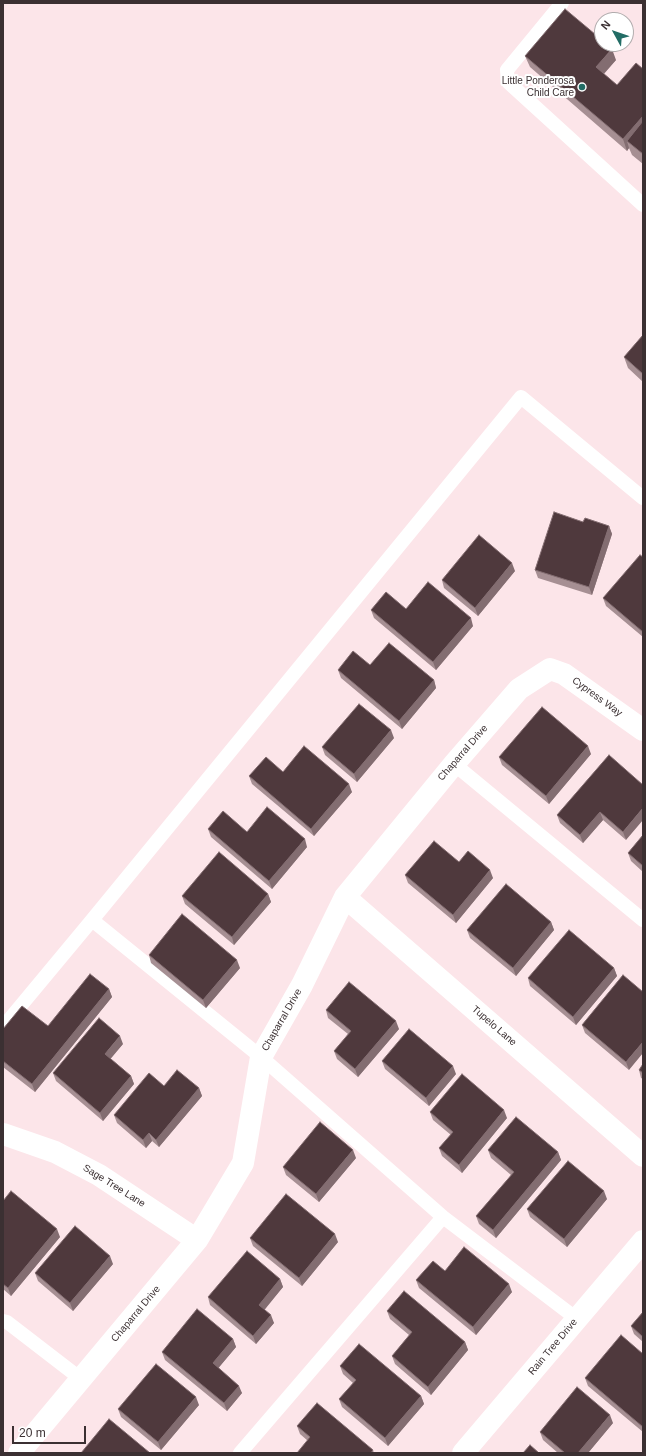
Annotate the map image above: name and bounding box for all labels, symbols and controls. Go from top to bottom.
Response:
north arrow [594,12,634,52]
text: N [598,18,613,32]
place label: Little Ponderosa Child Care [502,75,574,98]
marker: Little Ponderosa Child Care [577,82,587,92]
street label: Cypress Way [570,675,624,719]
street label: Chaparral Drive [436,723,490,783]
street label: Chaparral Drive [259,987,305,1053]
street label: Tupelo Lane [469,1003,519,1049]
street label: Sage Tree Lane [81,1162,147,1210]
street label: Chaparral Drive [109,1283,163,1345]
street label: Rain Tree Drive [526,1316,580,1378]
scale bar [14,1418,88,1444]
text: 20 m [19,1426,46,1440]

